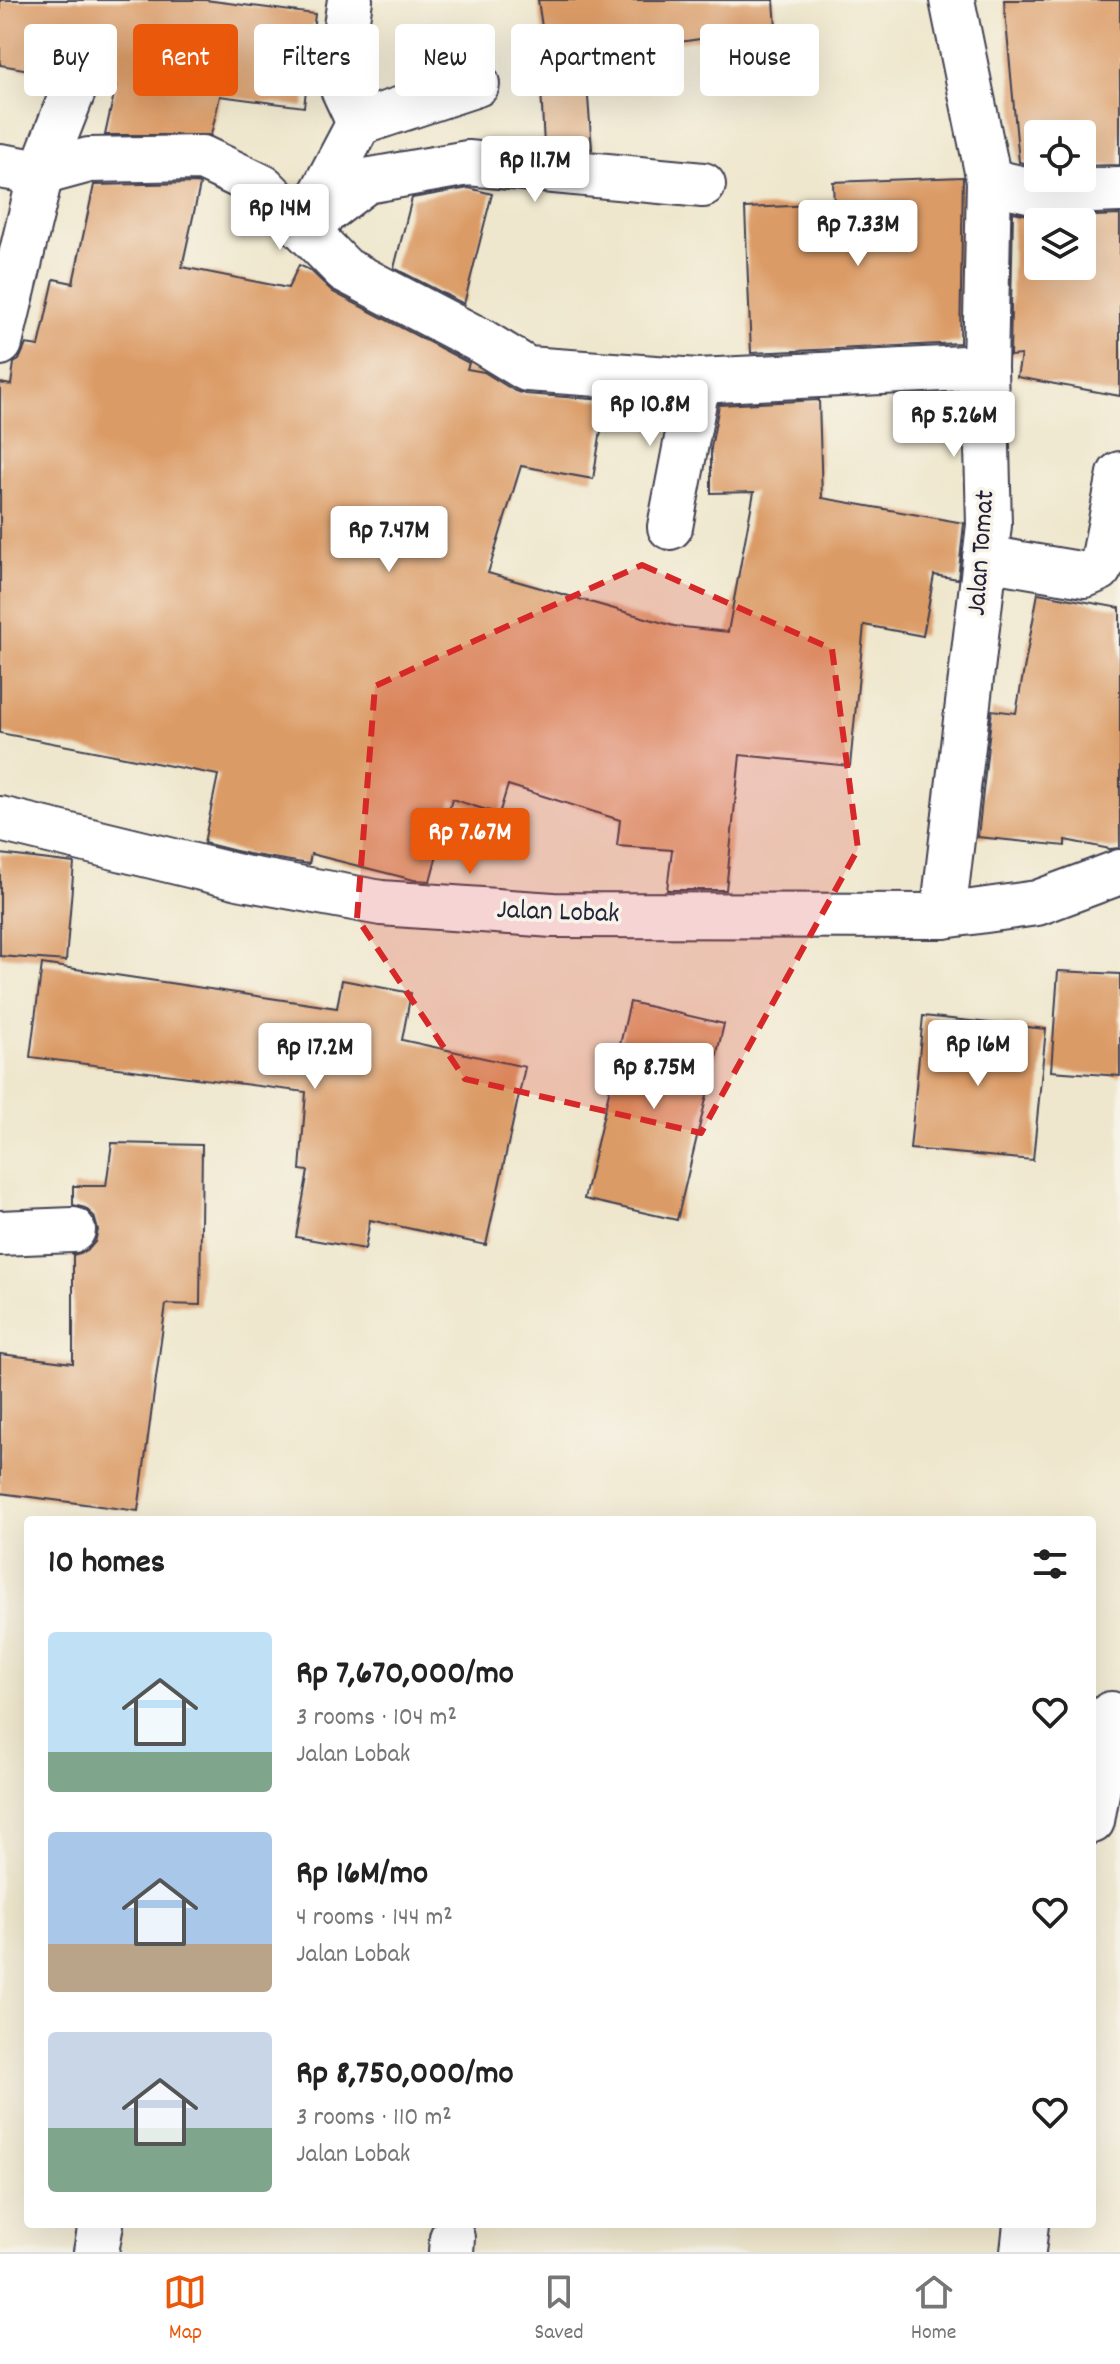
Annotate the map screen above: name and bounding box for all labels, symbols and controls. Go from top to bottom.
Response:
chip: Buy [24,24,117,96]
chip: Rent [133,24,238,96]
chip: Filters [254,24,379,96]
chip: New [395,24,495,96]
chip: Apartment [511,24,684,96]
chip: House [700,24,819,96]
map controls [1024,120,1096,280]
button: locate [1024,120,1096,192]
pin: Rp 11.7M [452,136,618,204]
text: Rp 11.7M [499,143,571,180]
pin: Rp 14M [215,184,345,252]
text: Rp 14M [249,191,311,228]
pin: Rp 7.33M [775,200,941,268]
text: Rp 7.33M [816,207,900,244]
button: layers [1024,208,1096,280]
pin: Rp 10.8M [567,380,733,448]
text: Rp 10.8M [610,387,690,424]
pin: Rp 5.26M [871,391,1037,459]
text: Rp 5.26M [911,398,997,435]
street label: Jalan Tomat [959,489,1007,617]
pin: Rp 7.47M [306,506,472,574]
text: Rp 7.47M [349,513,429,550]
pin: Rp 7.67M [387,808,553,876]
text: Rp 7.67M [429,815,511,852]
street label: Jalan Lobak [496,892,620,936]
pin: Rp 16M [913,1020,1043,1088]
pin: Rp 17.2M [232,1023,398,1091]
text: Rp 16M [946,1027,1010,1064]
text: Rp 17.2M [276,1030,354,1067]
pin: Rp 8.75M [571,1043,737,1111]
text: Rp 8.75M [613,1050,695,1087]
text: 10 homes [48,1540,165,1589]
icon: filters [1028,1542,1072,1586]
text: Rp 7,670,000/mo [296,1651,514,1700]
icon: home [112,1664,208,1760]
icon: heart [1028,1690,1072,1734]
text: 3 rooms · 104 m² [296,1700,457,1737]
text: Jalan Lobak [296,1737,410,1774]
text: Rp 16M/mo [296,1851,428,1900]
icon: home [112,1864,208,1960]
icon: heart [1028,1890,1072,1934]
text: 4 rooms · 144 m² [296,1900,453,1937]
text: Jalan Lobak [296,1937,410,1974]
text: Rp 8,750,000/mo [296,2051,514,2100]
icon: home [112,2064,208,2160]
icon: heart [1028,2090,1072,2134]
text: 3 rooms · 110 m² [296,2100,452,2137]
text: Jalan Lobak [296,2137,410,2174]
tab: Map [163,2270,207,2349]
tab: Saved [534,2270,584,2349]
tab: Home [911,2270,956,2349]

